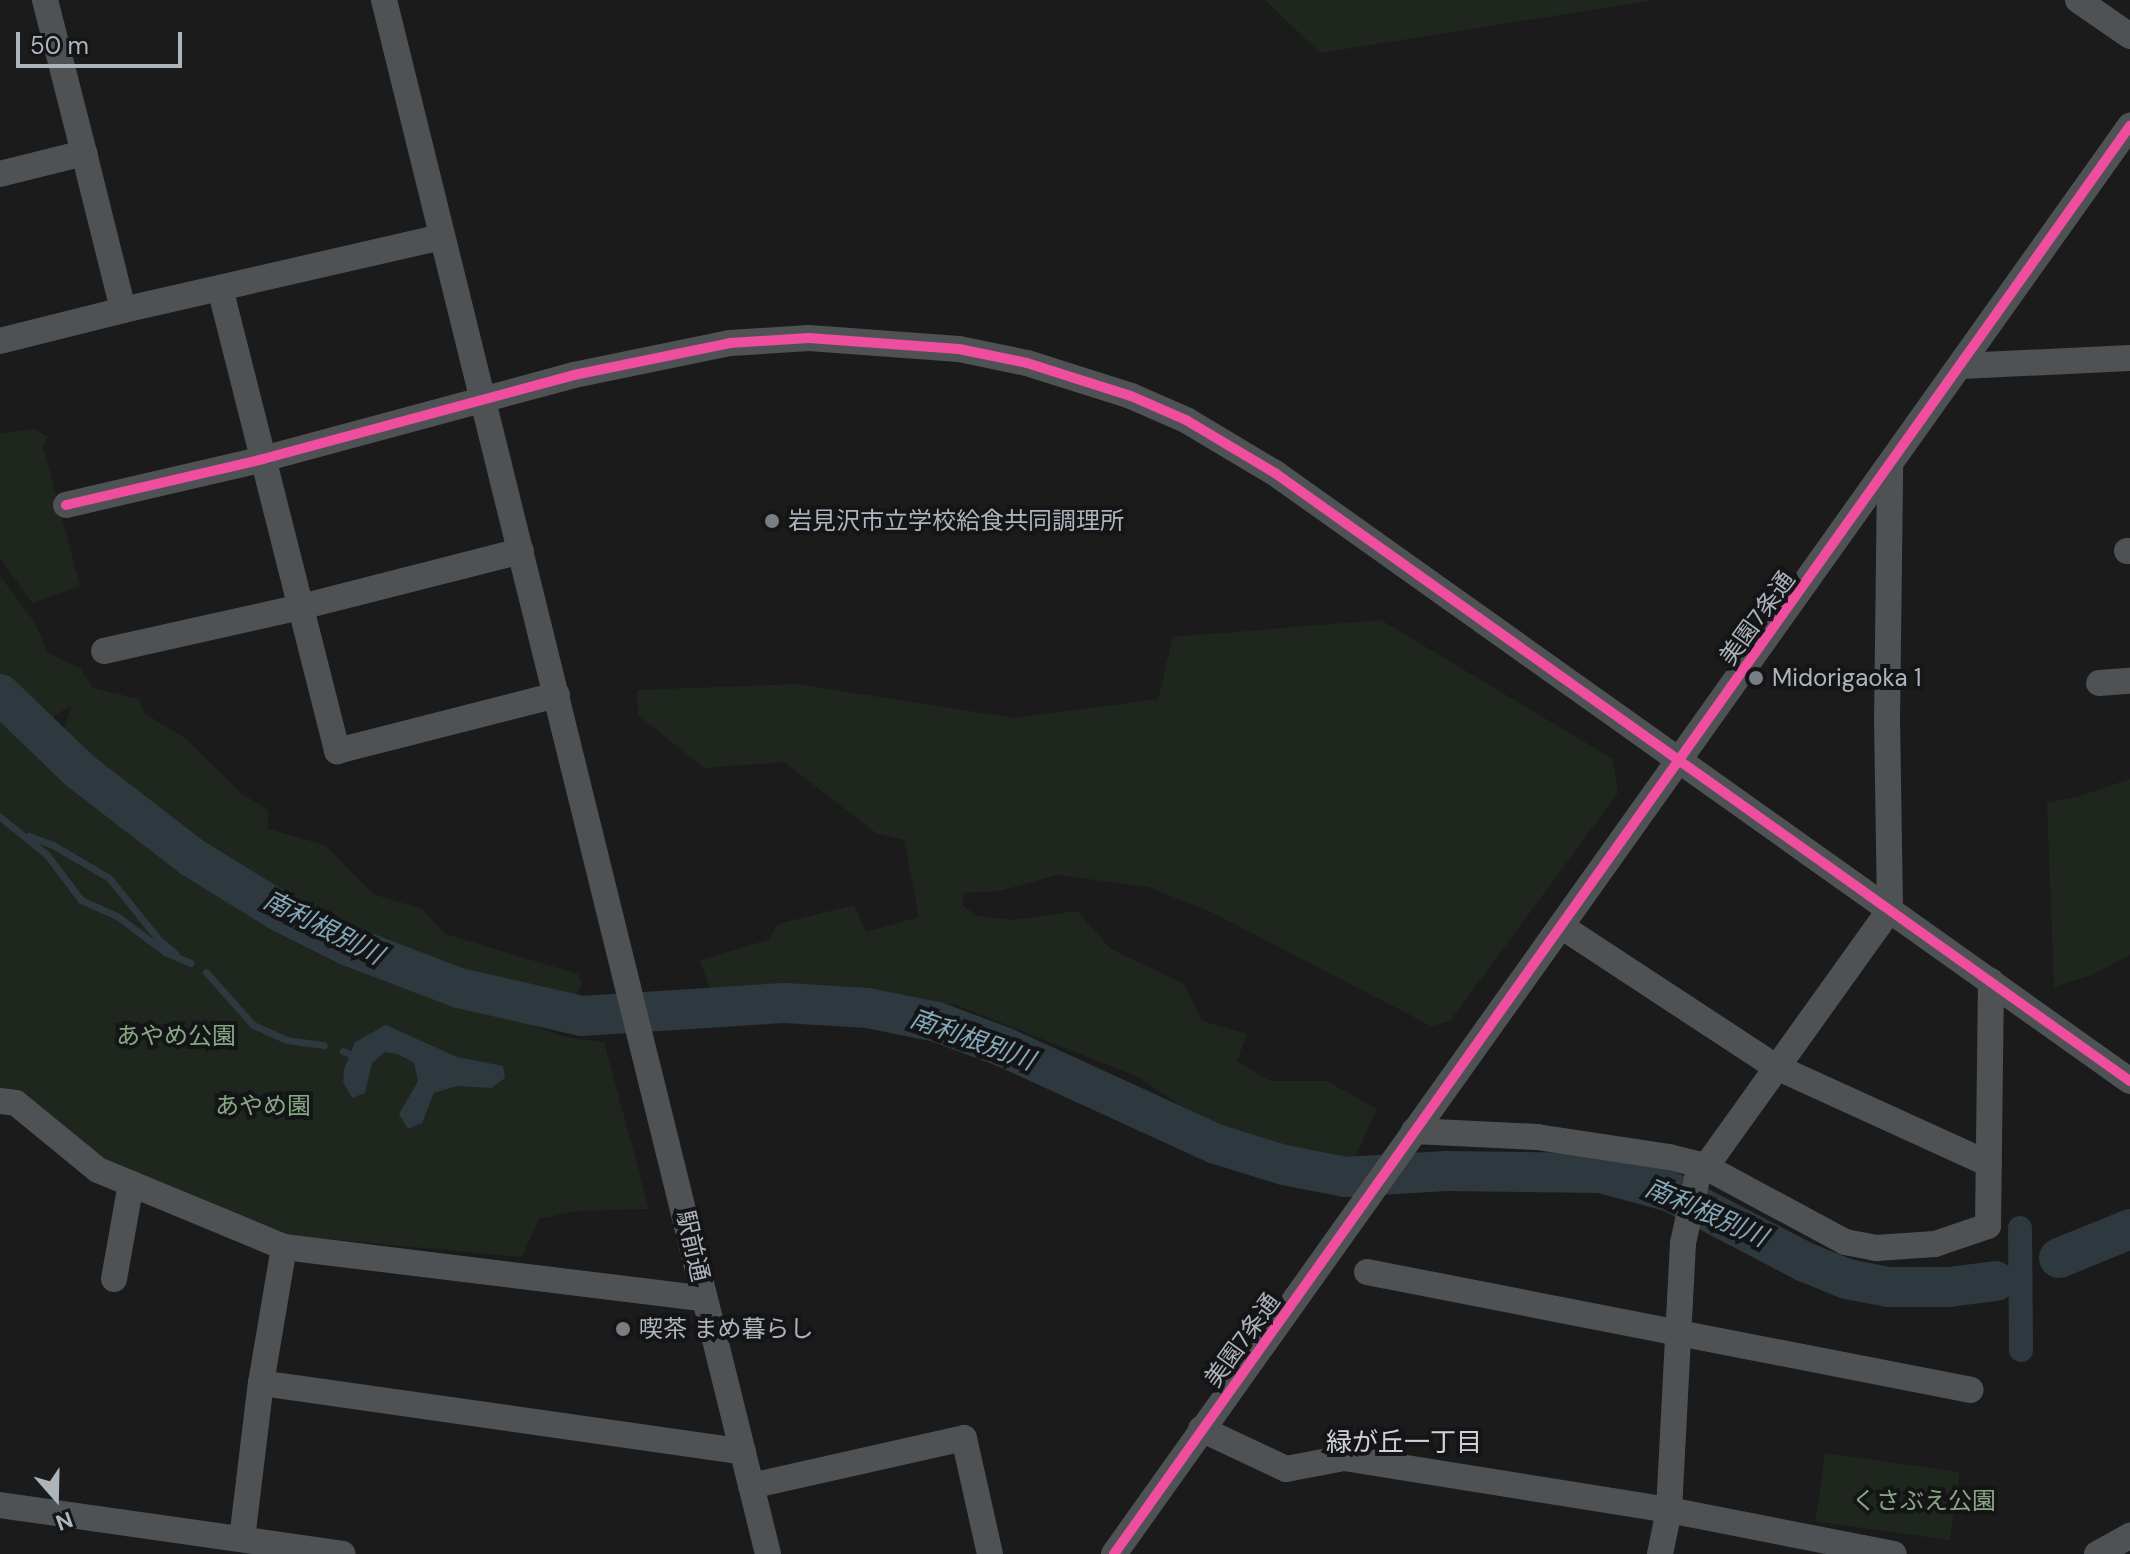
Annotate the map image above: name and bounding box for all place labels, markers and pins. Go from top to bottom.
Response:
place label: 岩見沢市立学校給食共同調理所 [788,507,1124,535]
marker: 岩見沢市立学校給食共同調理所 [763,512,781,530]
place label: Midorigaoka 1 [1772,664,1921,692]
marker: Midorigaoka 1 [1747,669,1765,687]
place label: 喫茶 まめ暮らし [639,1315,813,1343]
marker: 喫茶 まめ暮らし [614,1320,632,1338]

